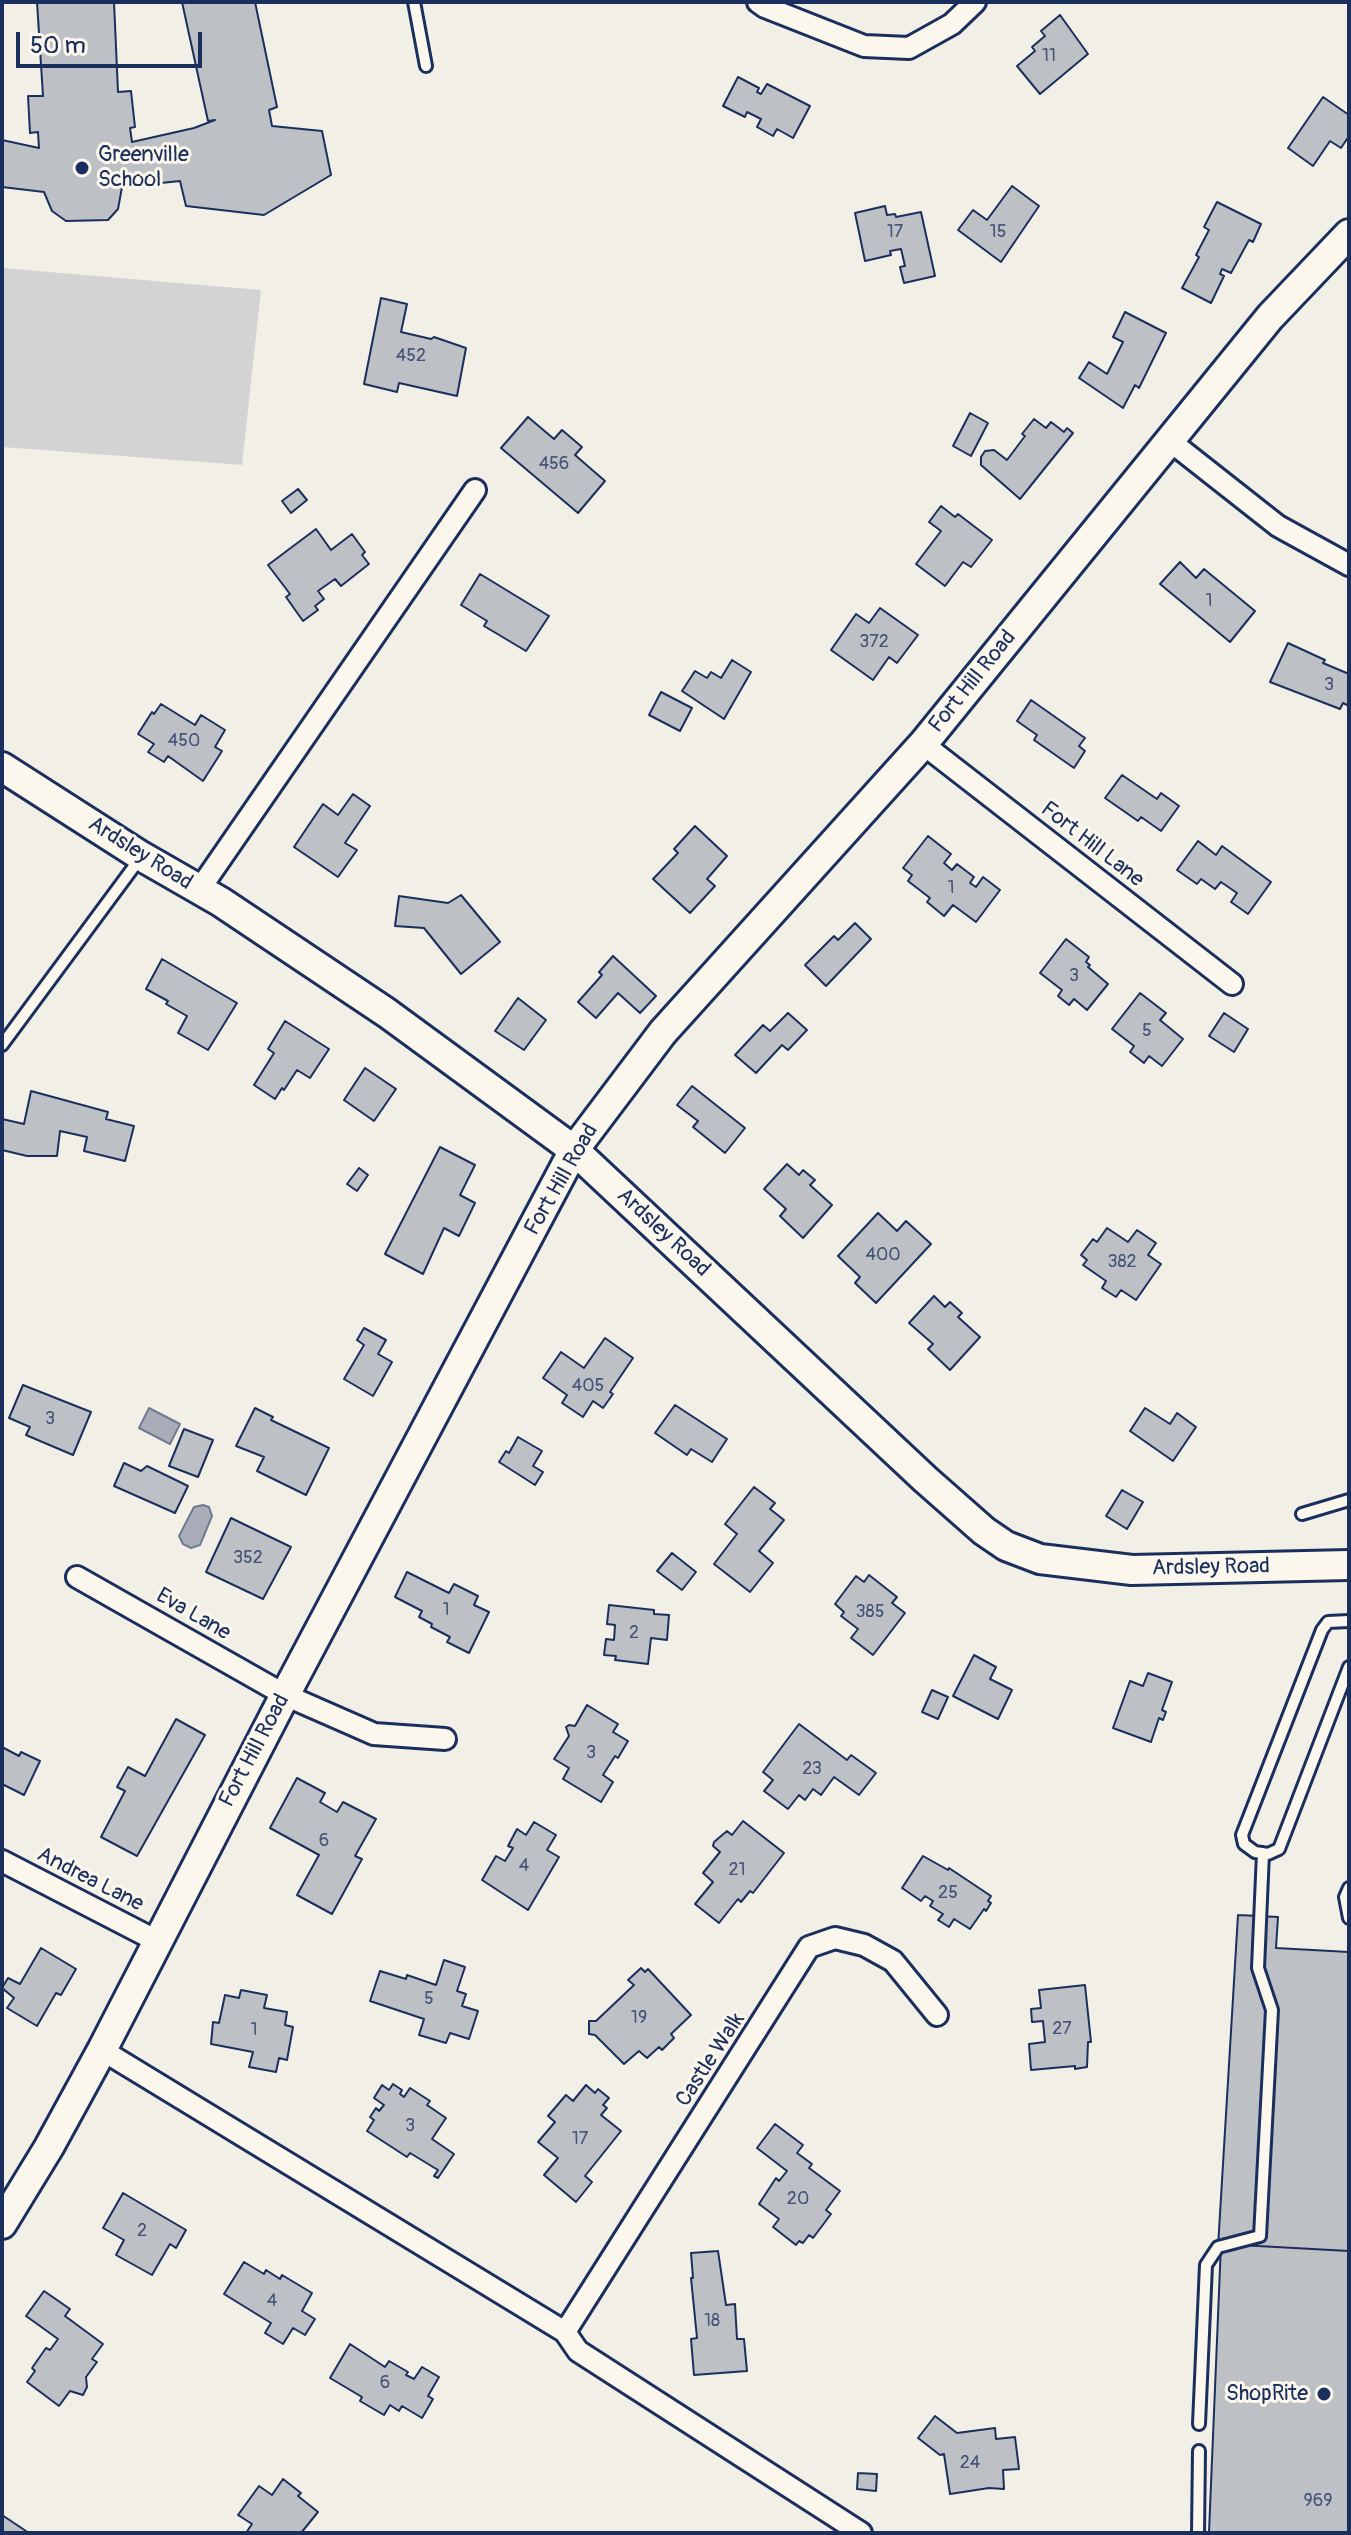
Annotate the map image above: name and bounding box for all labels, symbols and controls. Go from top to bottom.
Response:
scale bar [20,16,206,66]
text: 50 m [30,31,86,60]
house number: 11 [1042,45,1056,67]
place label: Greenville School [98,142,189,194]
marker: Greenville School [73,159,91,177]
house number: 17 [887,221,903,243]
house number: 15 [990,221,1006,243]
house number: 452 [396,345,426,367]
house number: 456 [539,453,569,475]
house number: 1 [1205,590,1213,612]
street label: Fort Hill Road [924,625,1022,739]
house number: 372 [859,631,889,653]
house number: 3 [1324,674,1334,696]
house number: 450 [168,730,200,752]
street label: Fort Hill Lane [1035,796,1149,894]
street label: Ardsley Road [83,812,197,896]
house number: 1 [947,877,955,899]
house number: 3 [1069,965,1079,987]
house number: 5 [1142,1020,1152,1042]
street label: Fort Hill Road [520,1120,604,1240]
street label: Ardsley Road [611,1183,715,1283]
house number: 400 [865,1244,901,1266]
house number: 382 [1107,1251,1137,1273]
house number: 405 [572,1375,604,1397]
house number: 3 [45,1408,55,1430]
house number: 352 [233,1547,263,1569]
street label: Ardsley Road [1152,1554,1270,1582]
street label: Eva Lane [151,1583,235,1647]
house number: 1 [442,1599,450,1621]
house number: 385 [856,1601,884,1623]
house number: 2 [629,1622,639,1644]
street label: Fort Hill Road [214,1690,296,1812]
house number: 3 [586,1742,596,1764]
house number: 23 [802,1758,822,1780]
house number: 6 [319,1830,329,1852]
street label: Andrea Lane [32,1842,148,1918]
house number: 4 [519,1855,529,1877]
house number: 21 [728,1859,746,1881]
house number: 25 [938,1882,958,1904]
house number: 5 [424,1988,434,2010]
house number: 19 [631,2007,647,2029]
street label: Castle Walk [671,2008,751,2112]
house number: 27 [1052,2018,1072,2040]
house number: 1 [250,2019,258,2041]
house number: 3 [405,2115,415,2137]
house number: 17 [572,2128,588,2150]
house number: 20 [787,2188,809,2210]
house number: 2 [137,2220,147,2242]
house number: 4 [267,2290,277,2312]
house number: 18 [704,2310,720,2332]
house number: 6 [380,2372,390,2394]
place label: ShopRite [1226,2381,1308,2407]
marker: ShopRite [1315,2385,1333,2403]
house number: 24 [960,2452,980,2474]
house number: 969 [1303,2490,1333,2512]

